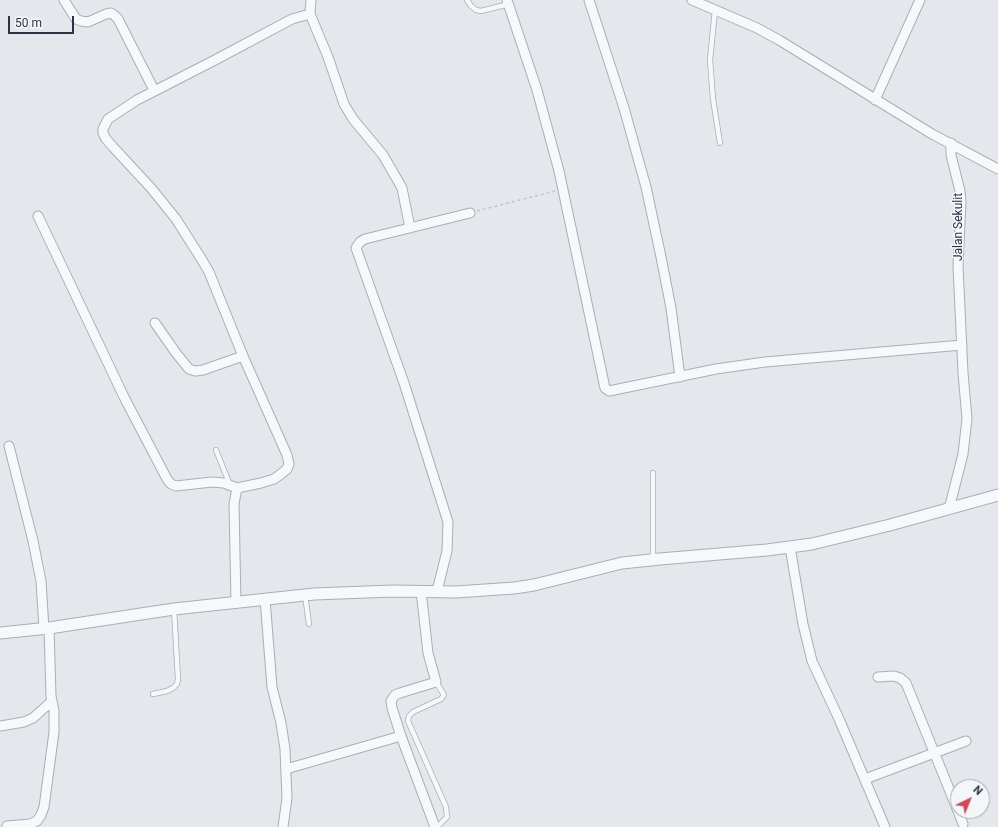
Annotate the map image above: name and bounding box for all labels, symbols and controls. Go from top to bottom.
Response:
scale bar [10,8,76,34]
text: 50 m [15,16,42,30]
street label: Jalan Sekulit [952,193,966,261]
north arrow [950,779,990,819]
text: N [971,783,985,798]

